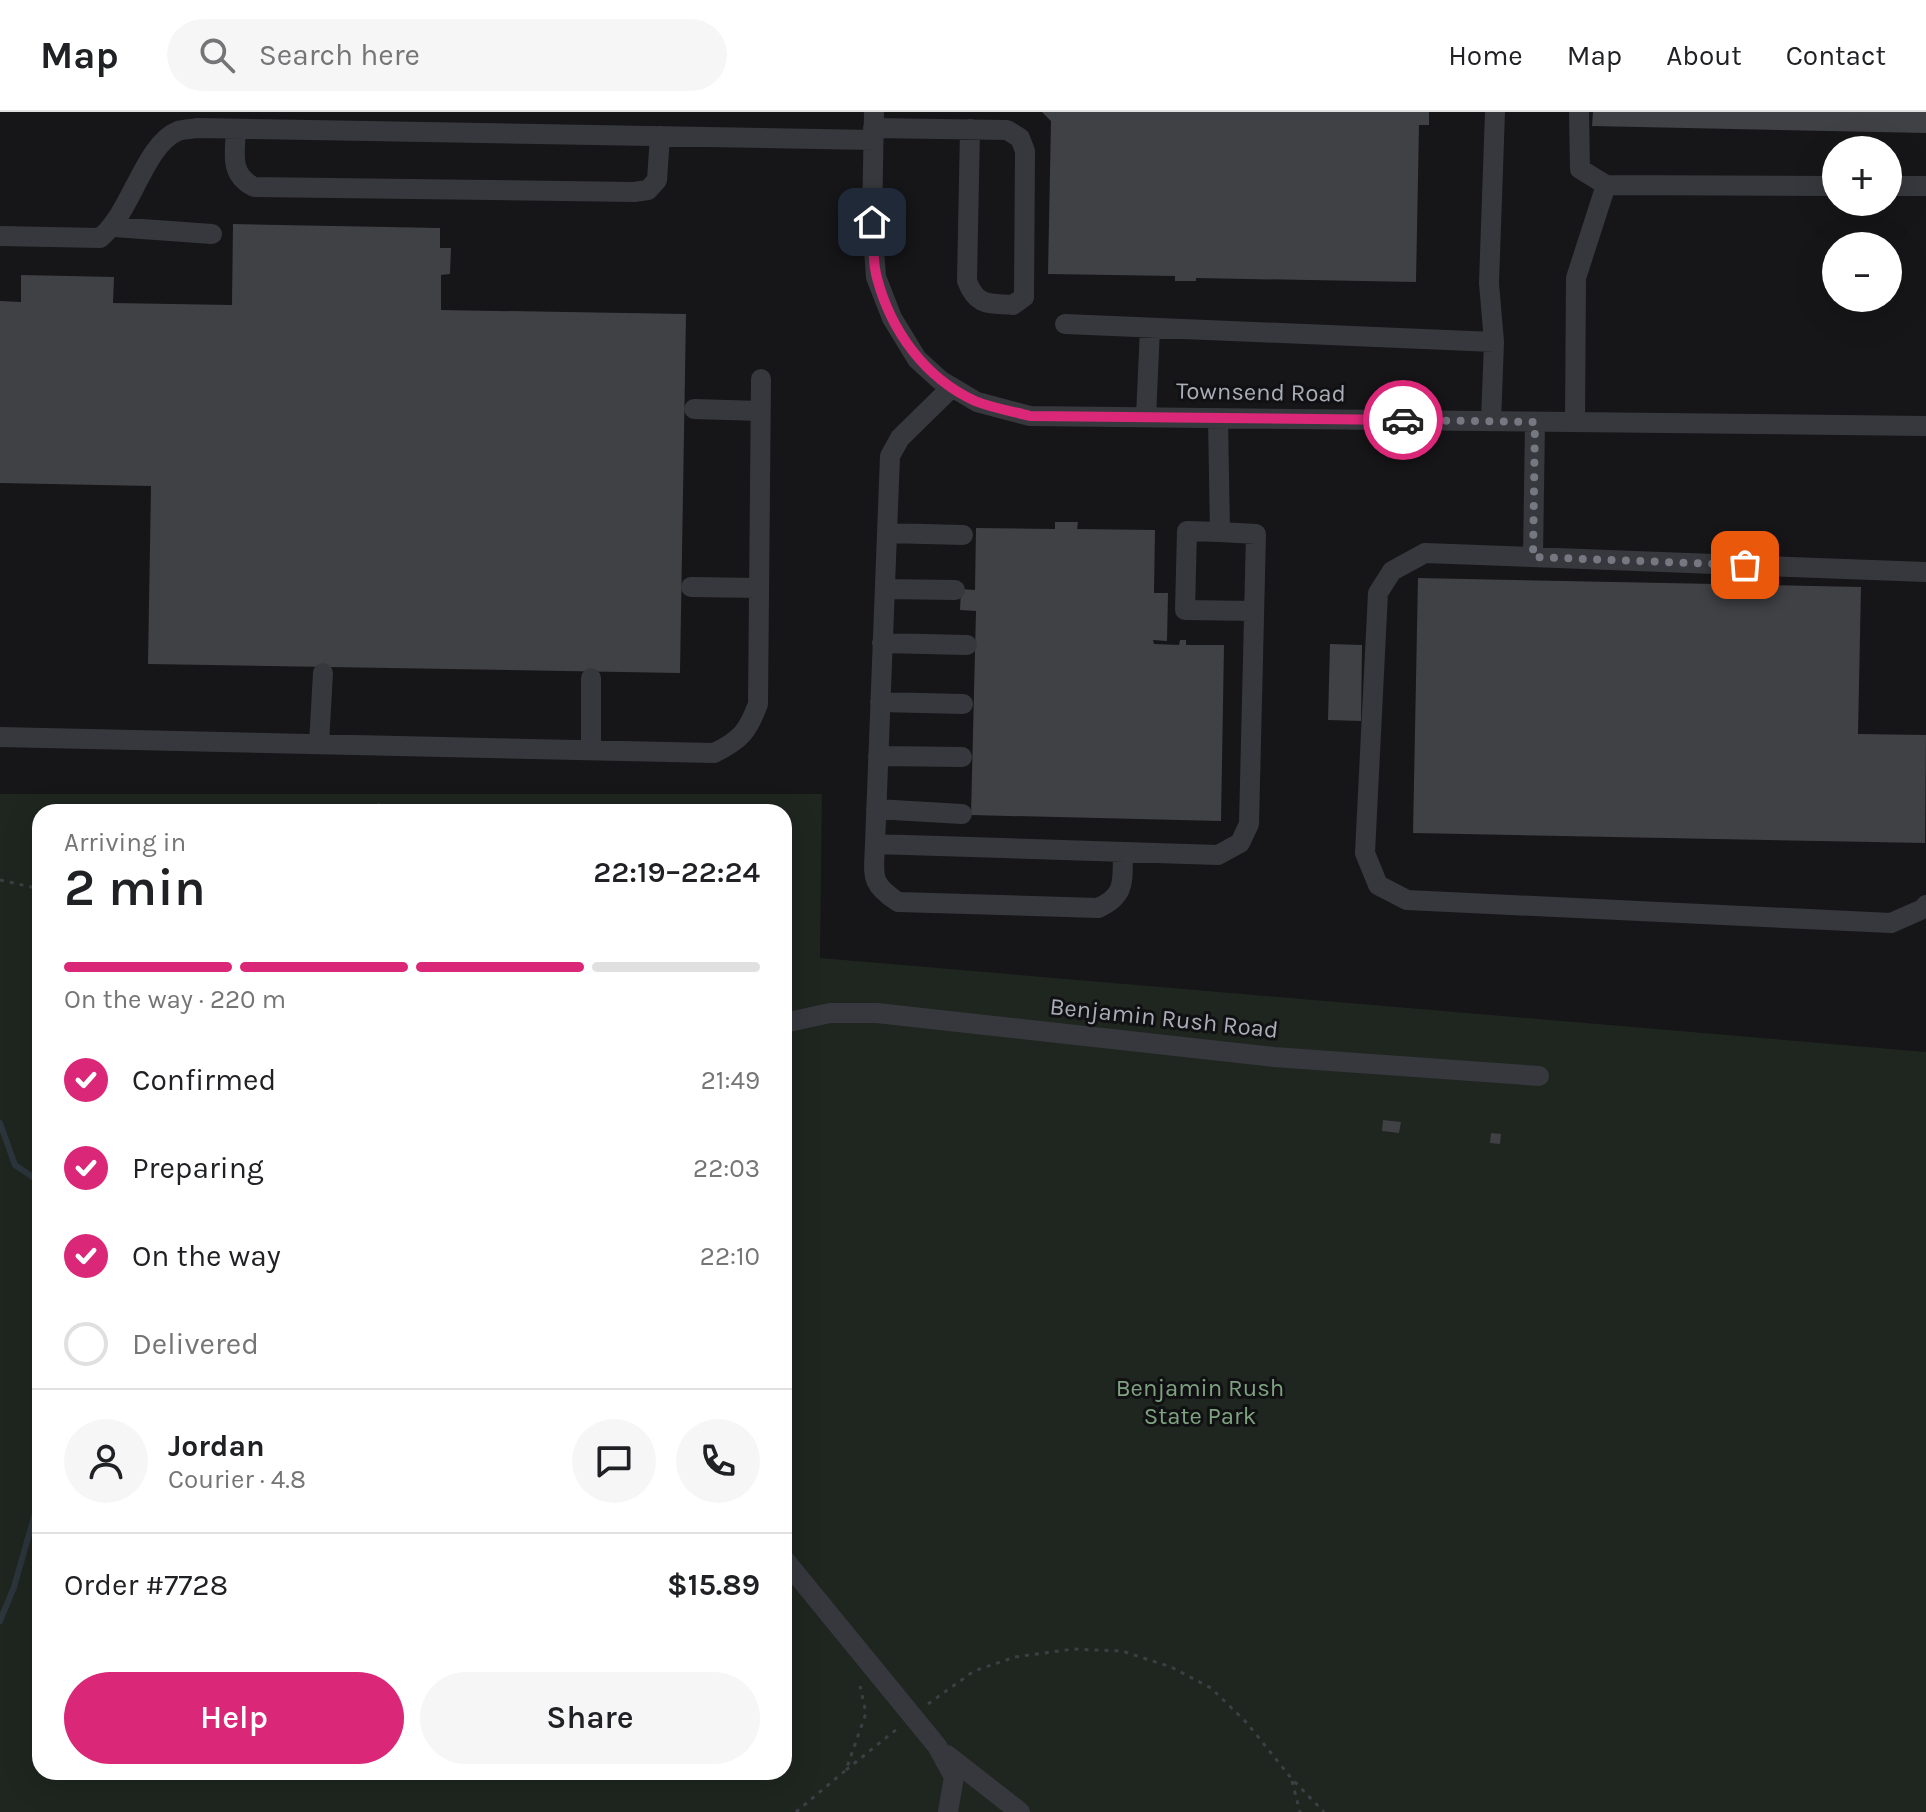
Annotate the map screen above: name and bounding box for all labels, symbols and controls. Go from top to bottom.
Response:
search box [167,19,727,91]
text: Map [40,33,119,78]
icon: search [195,33,239,77]
text: Search here [259,37,420,73]
text: Home [1448,39,1523,72]
text: Map [1567,39,1622,72]
text: About [1666,39,1742,72]
text: Contact [1786,39,1886,72]
map controls [1822,136,1902,312]
button: + [1822,136,1902,216]
pin [838,188,906,256]
icon: home [850,200,894,244]
button: − [1822,232,1902,312]
street label: Townsend Road [1176,377,1346,407]
courier [1363,380,1443,460]
icon: car [1381,398,1425,442]
pin [1711,531,1779,599]
icon: bag [1723,543,1767,587]
text: Arriving in [64,827,186,858]
text: 22:19–22:24 [593,854,760,890]
text: 2 min [64,857,206,918]
text: On the way · 220 m [64,984,286,1015]
street label: Benjamin Rush Road [1048,992,1280,1044]
icon: check [64,1058,108,1102]
text: Confirmed [132,1062,276,1098]
text: 21:49 [701,1065,760,1096]
icon: check [64,1146,108,1190]
text: Preparing [132,1150,264,1186]
text: 22:03 [693,1153,760,1184]
icon: check [64,1234,108,1278]
text: On the way [132,1238,281,1274]
text: 22:10 [700,1241,760,1272]
text: Delivered [132,1326,259,1362]
park label: Benjamin Rush State Park [1116,1374,1284,1430]
button: person [64,1419,148,1503]
button: chat [572,1419,656,1503]
button: phone [676,1419,760,1503]
text: Jordan [168,1428,265,1464]
text: Courier · 4.8 [168,1464,306,1495]
text: Order #7728 [64,1567,228,1603]
text: $15.89 [667,1567,760,1603]
button: Help [64,1672,404,1764]
button: Share [420,1672,760,1764]

